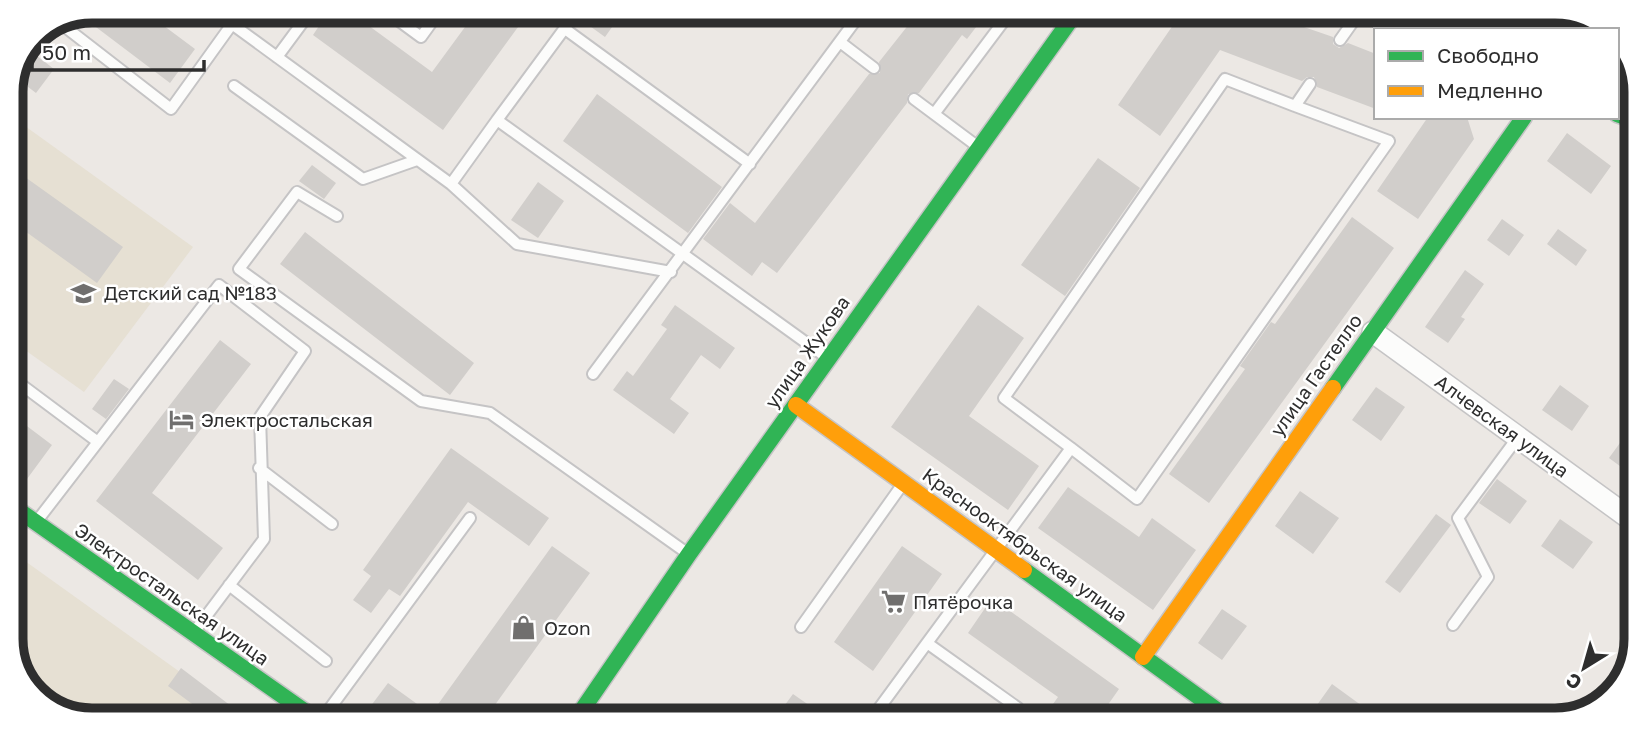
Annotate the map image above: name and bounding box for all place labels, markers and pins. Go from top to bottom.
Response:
school or university icon: Детский сад №183 [70,279,98,307]
place label: Детский сад №183 [104,281,277,304]
hotel icon: Электростальская [167,406,195,434]
place label: Электростальская [201,408,373,431]
supermarket icon: Пятёрочка [879,588,907,616]
place label: Пятёрочка [913,590,1013,613]
shop icon: Ozon [510,614,538,642]
place label: Ozon [544,616,591,639]

